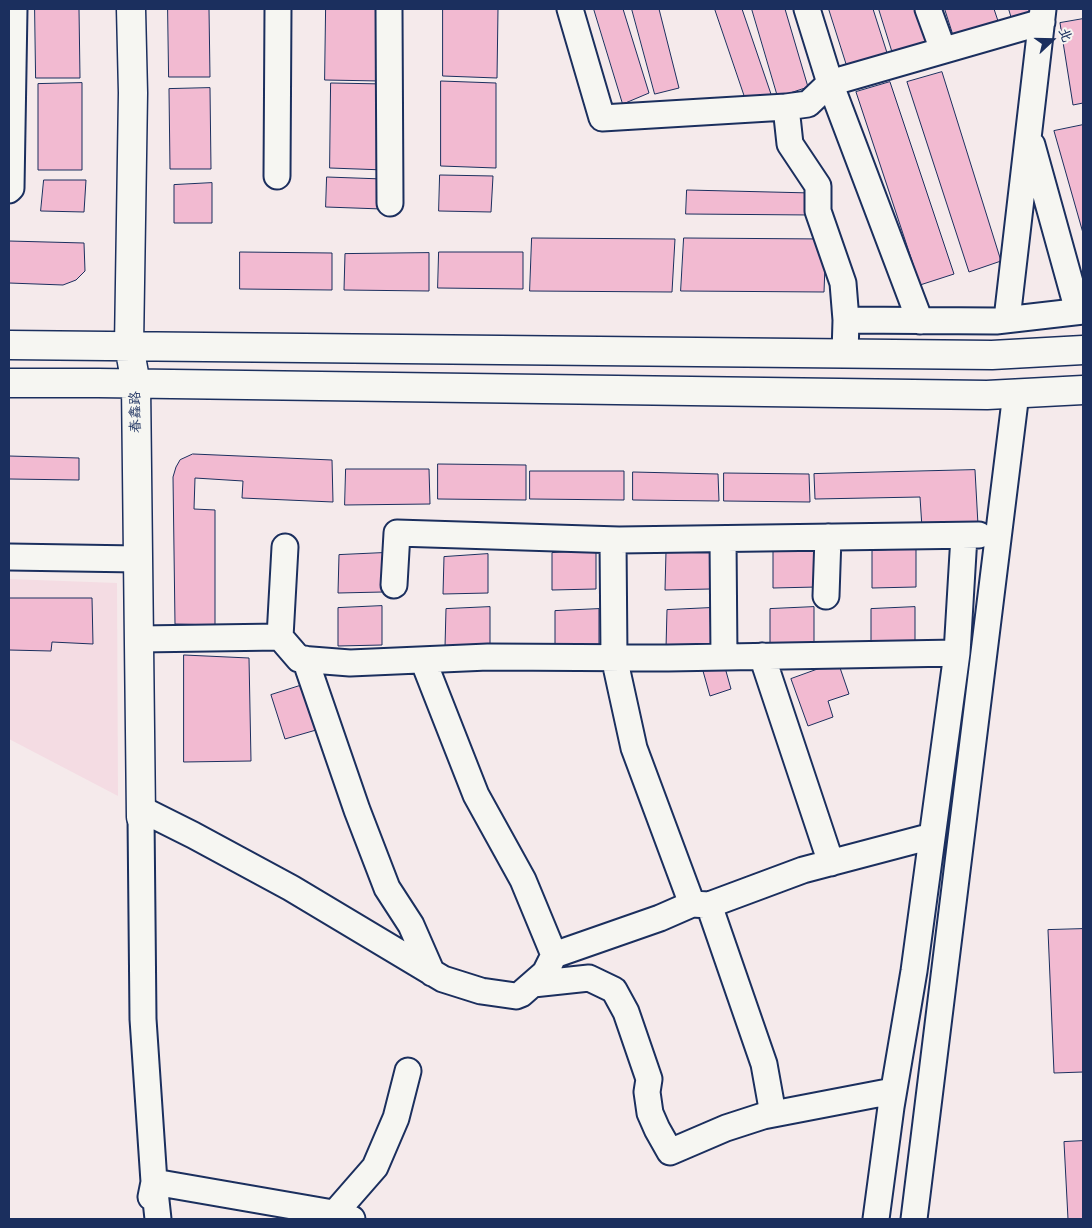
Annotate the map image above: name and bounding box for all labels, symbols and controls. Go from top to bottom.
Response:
north arrow [1027,15,1077,65]
text: 北 [1055,25,1077,44]
street label: 春鑫路 [127,391,145,433]

